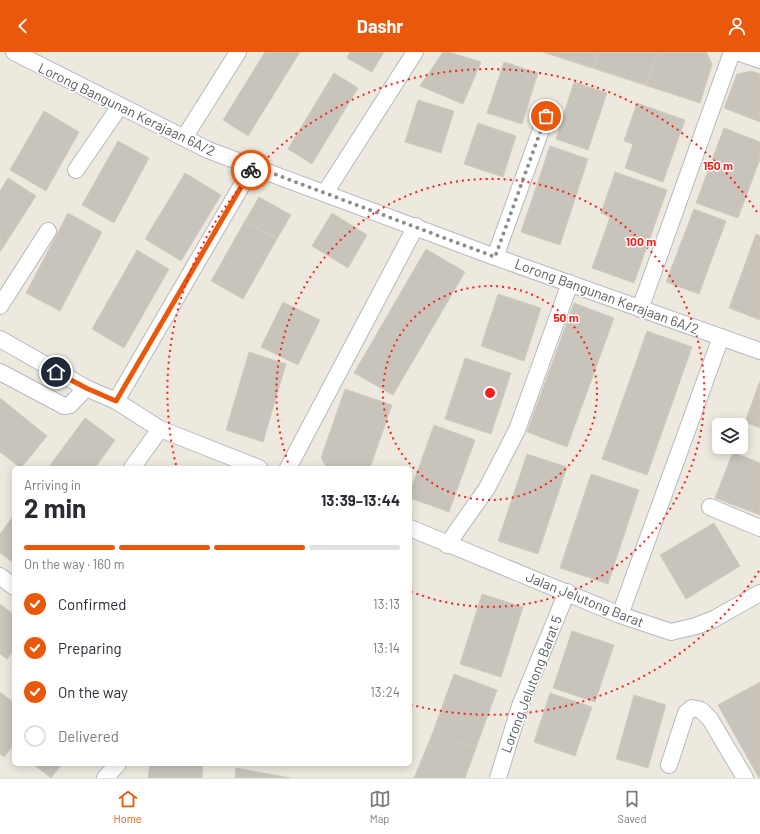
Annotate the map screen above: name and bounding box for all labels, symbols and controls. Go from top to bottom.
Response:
icon: back [12,15,34,37]
text: Dashr [357,15,403,37]
icon: person [726,15,748,37]
street label: Lorong Bangunan Kerajaan 6A/2 [36,59,218,159]
pin [529,99,563,133]
icon: bag [535,105,557,127]
courier [231,150,271,190]
text: 150 m [703,158,733,172]
icon: bike [240,159,262,181]
text: 100 m [626,234,656,248]
street label: Lorong Bangunan Kerajaan 6A/2 [513,255,701,337]
text: 50 m [553,310,579,324]
pin [39,355,73,389]
icon: home [45,361,67,383]
centre of rings [483,386,497,400]
map controls [712,418,748,454]
button: layers [712,418,748,454]
text: Arriving in [24,477,81,493]
text: 13:39–13:44 [321,491,400,509]
text: 2 min [24,492,86,523]
text: On the way · 160 m [24,556,125,572]
street label: Jalan Jelutong Barat [524,568,646,630]
icon: check [24,593,46,615]
text: Confirmed [58,595,126,613]
text: 13:13 [373,596,400,612]
street label: Lorong Jelutong Barat 5 [497,613,565,755]
icon: check [24,637,46,659]
text: Preparing [58,639,122,657]
text: 13:14 [373,640,400,656]
icon: check [24,681,46,703]
text: On the way [58,683,128,701]
text: 13:24 [370,684,400,700]
text: Delivered [58,727,119,745]
tab: Home [114,788,142,825]
tab: Map [369,788,391,825]
tab: Saved [618,788,646,825]

